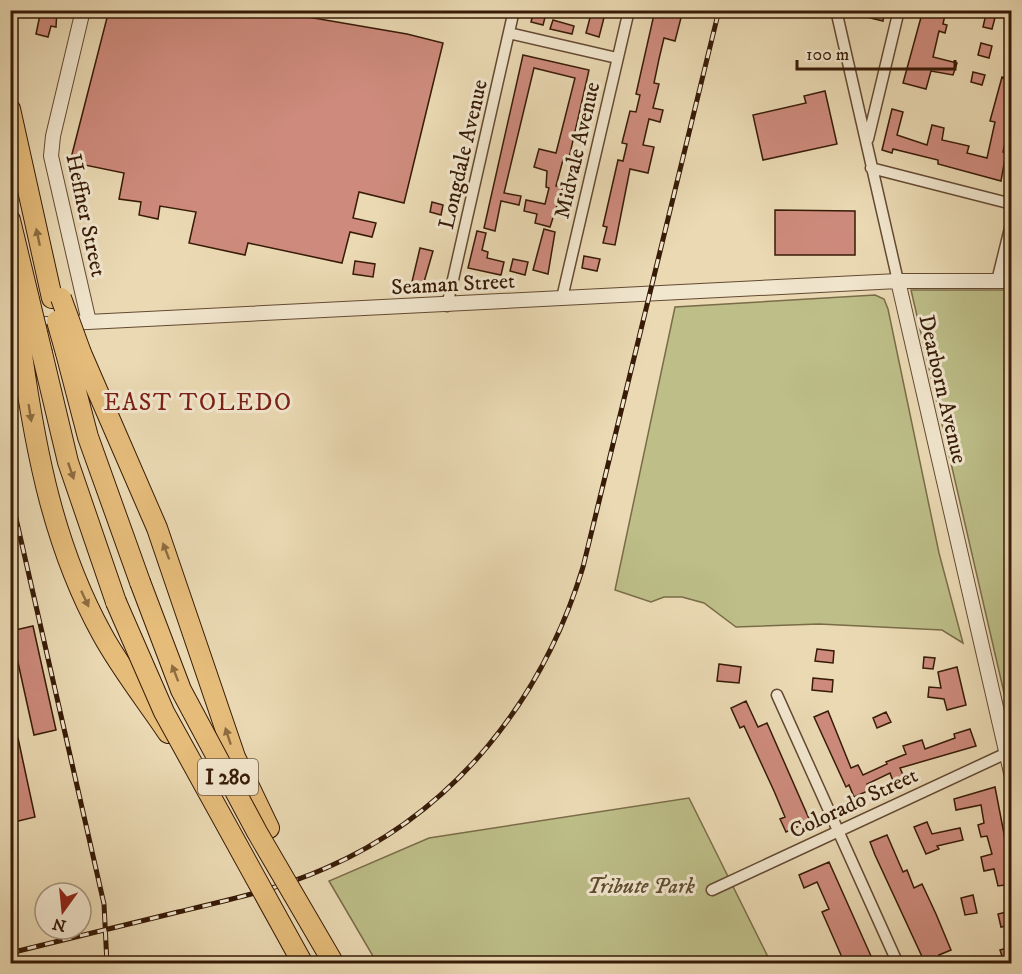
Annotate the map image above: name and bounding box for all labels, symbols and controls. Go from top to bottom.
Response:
scale bar [797,33,954,71]
text: 100 m [806,44,849,66]
street label: Longdale Avenue [433,77,494,232]
street label: Midvale Avenue [549,79,606,221]
street label: Heffner Street [59,151,112,279]
one-way arrow [33,228,43,246]
street label: Seaman Street [390,268,516,301]
street label: Dearborn Avenue [912,312,973,466]
district label: EAST TOLEDO [104,388,292,418]
one-way arrow [26,404,35,423]
one-way arrow [67,462,77,480]
one-way arrow [161,542,171,560]
one-way arrow [80,591,89,608]
one-way arrow [170,664,179,682]
one-way arrow [223,727,233,745]
road number: I 280 [198,759,258,795]
street label: Colorado Street [785,762,922,845]
park label: Tribute Park [587,873,696,900]
north arrow [33,881,93,941]
text: N [50,913,68,936]

